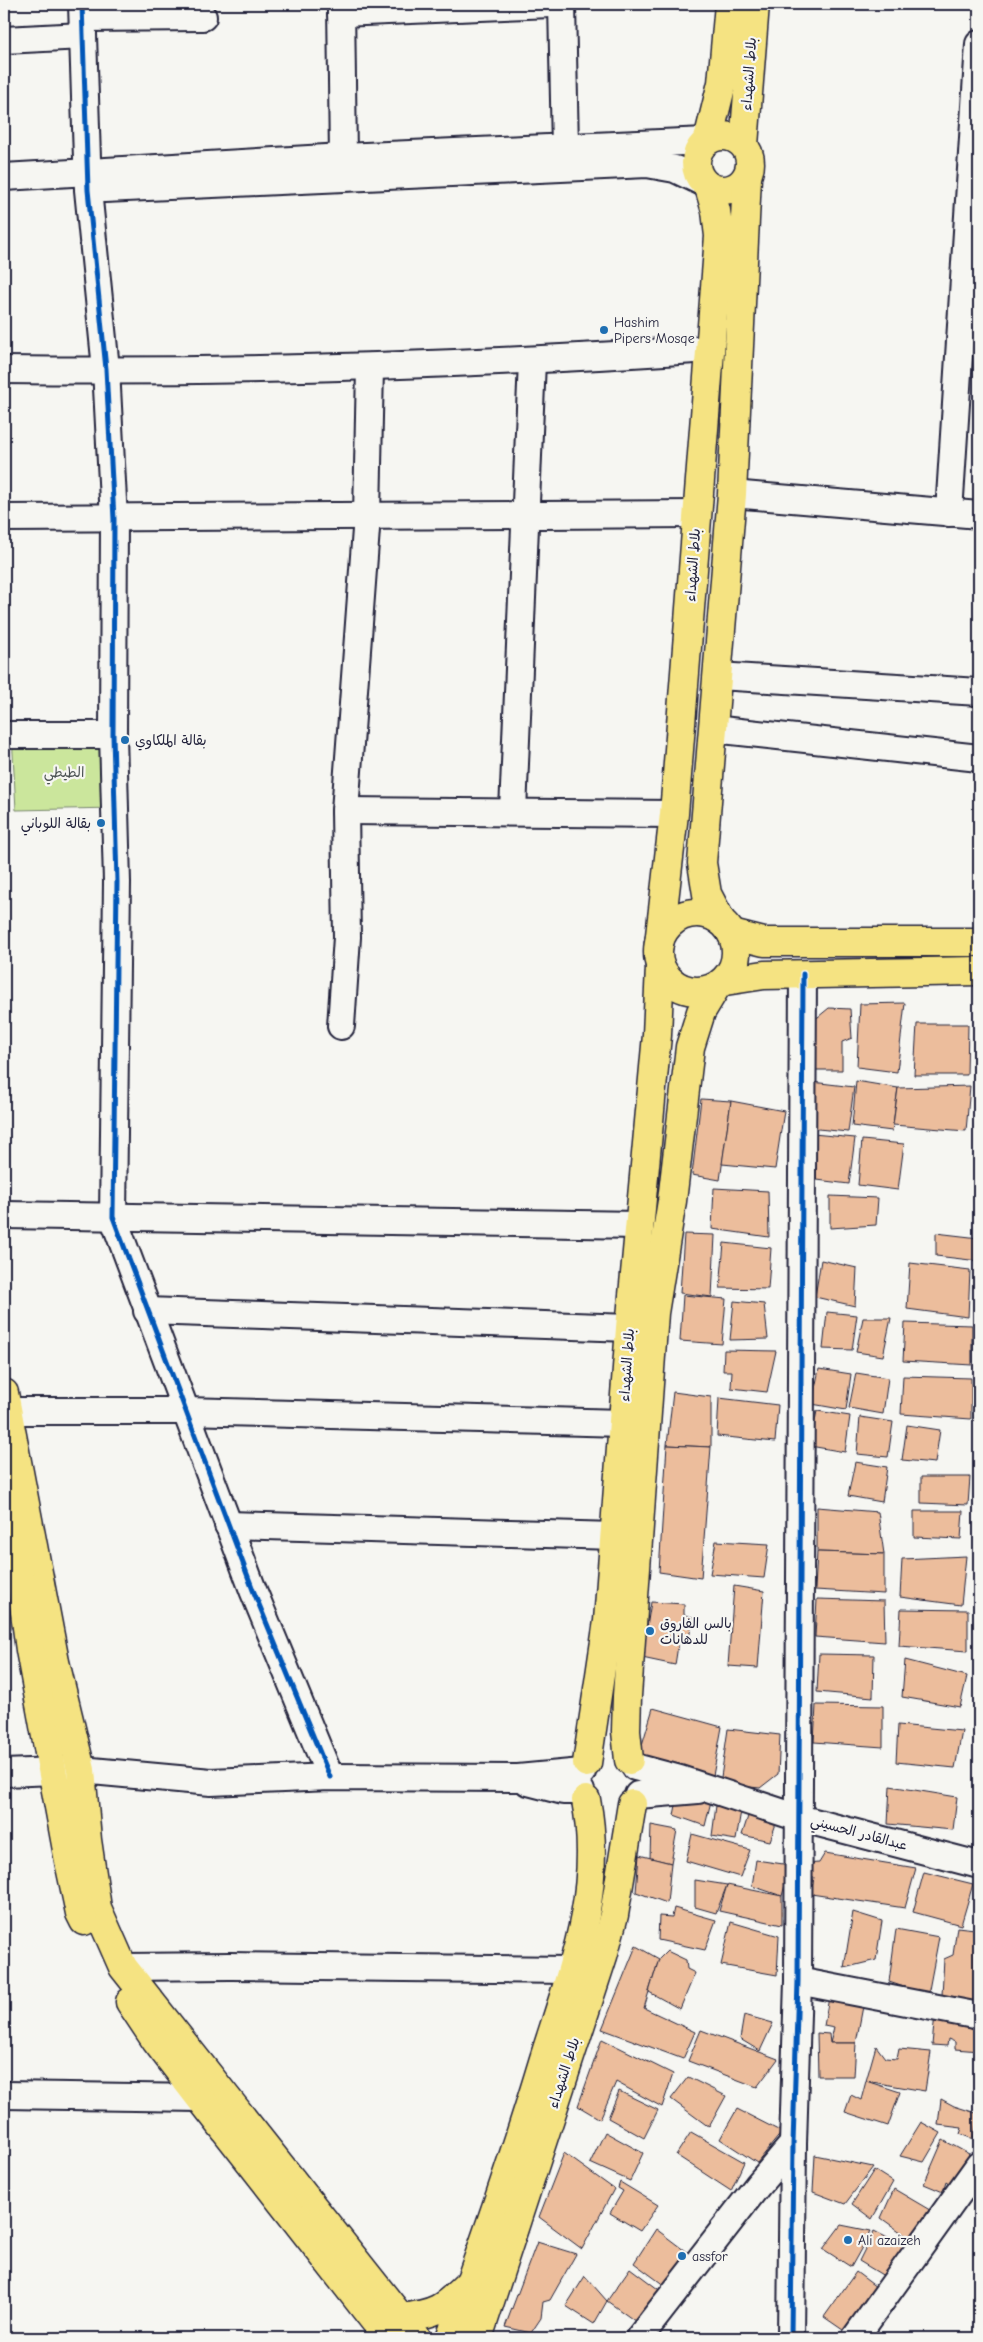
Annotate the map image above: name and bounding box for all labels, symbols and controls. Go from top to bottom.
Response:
street label: بلاط الشهداء [738,37,760,111]
place label: Hashim Pipers Mosqe [614,314,695,347]
marker: Hashim Pipers Mosqe [598,324,610,336]
street label: بلاط الشهداء [682,528,704,602]
place label: بقالة الملكاوي [135,732,207,751]
marker: بقالة الملكاوي [119,734,131,746]
park label: الطيطي [44,764,84,785]
place label: بقالة اللوباني [21,815,91,836]
marker: بقالة اللوباني [95,817,107,829]
street label: بلاط الشهداء [616,1328,638,1402]
place label: بالس الفاروق للدهانات [660,1615,732,1648]
marker: بالس الفاروق للدهانات [644,1625,656,1637]
street label: عبدالقادر الحسيني [808,1812,909,1858]
street label: بلاط الشهداء [545,2035,583,2111]
place label: Ali azaizeh [858,2232,921,2249]
marker: Ali azaizeh [842,2234,854,2246]
place label: assfor [692,2248,728,2265]
marker: assfor [676,2250,688,2262]

